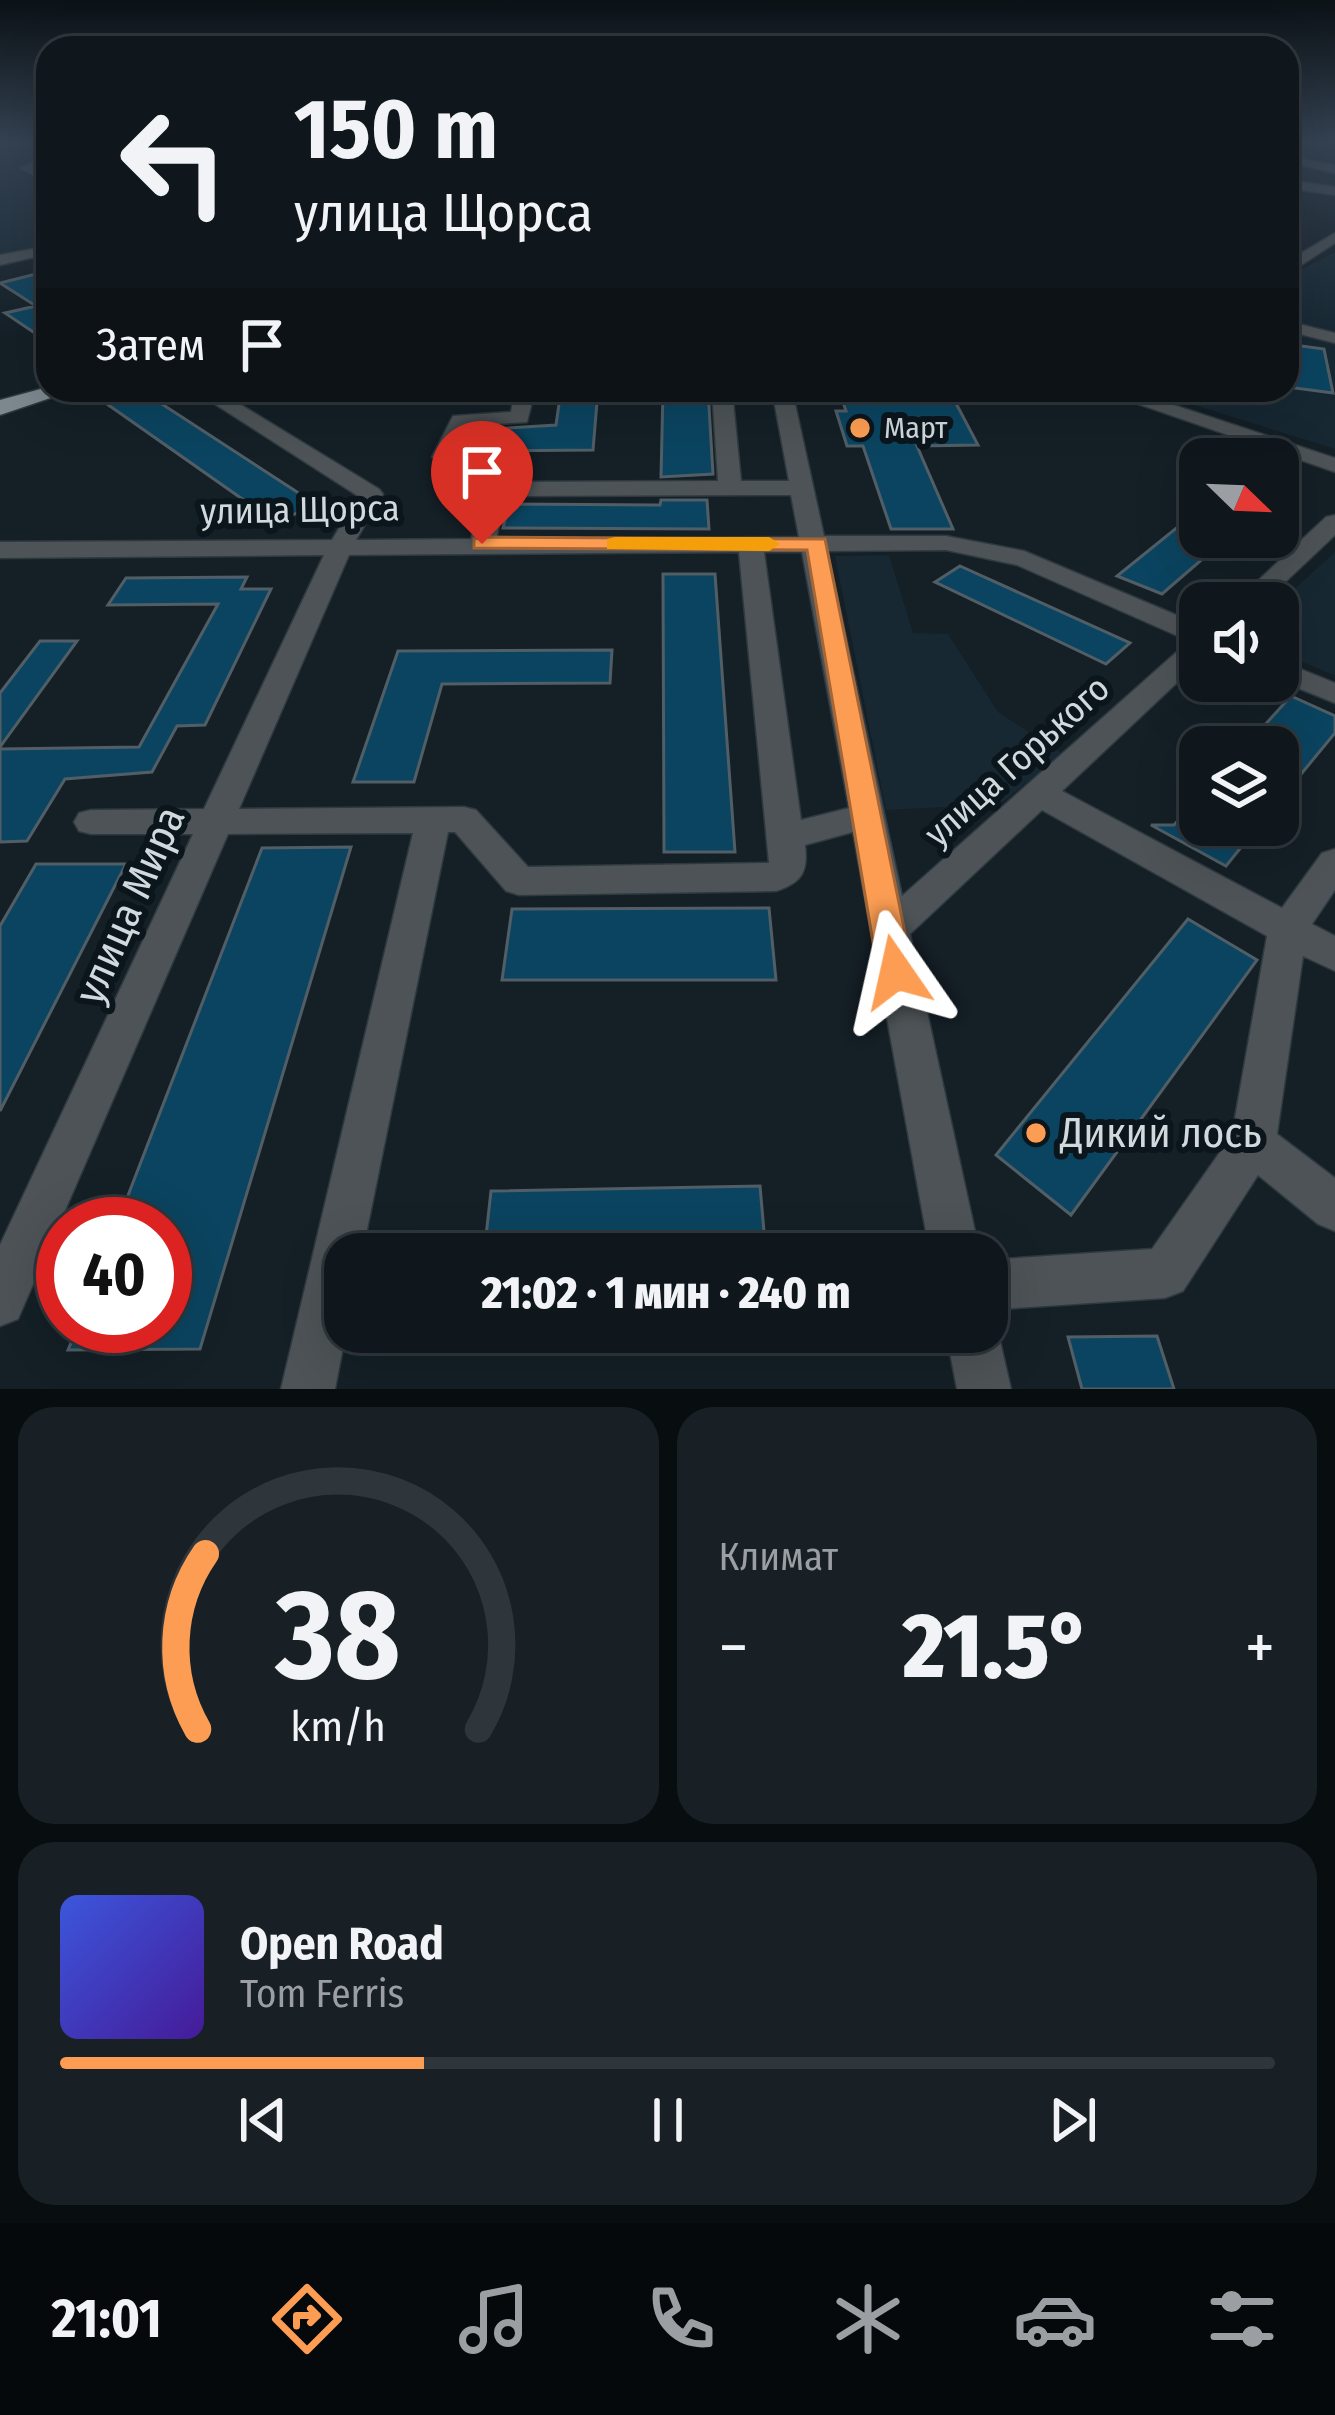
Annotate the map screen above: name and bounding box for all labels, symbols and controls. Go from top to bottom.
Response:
text: 150 m [294,79,498,180]
icon: left [96,84,252,240]
text: улица Щорса [294,181,593,245]
icon: arrive [229,312,295,378]
text: Затем [96,318,205,372]
place label: Март [884,410,948,446]
marker: Март [847,415,873,441]
pin [431,421,533,544]
north arrow [1179,438,1299,558]
map controls [1179,438,1299,846]
icon: arrive [449,439,515,505]
street label: улица Щорса [200,486,400,534]
button: sound [1179,582,1299,702]
street label: улица Горького [915,666,1119,856]
button: layers [1179,726,1299,846]
street label: улица Мира [64,799,196,1011]
position arrow [833,909,959,1035]
place label: Дикий лось [1059,1108,1262,1158]
marker: Дикий лось [1023,1120,1049,1146]
speed limit sign: 40 [36,1197,192,1353]
text: 21:02 · 1 мин · 240 m [482,1266,850,1320]
text: Климат [719,1534,838,1580]
text: 38 [275,1561,401,1711]
text: 21.5° [903,1593,1090,1701]
text: − [719,1608,748,1687]
text: + [1245,1608,1275,1687]
text: km/h [290,1700,386,1751]
text: Open Road [240,1917,444,1971]
text: Tom Ferris [240,1971,404,2017]
icon: previous [230,2087,296,2153]
icon: pause [635,2087,701,2153]
icon: next [1040,2087,1106,2153]
icon: directions [265,2277,349,2361]
icon: music [452,2277,536,2361]
icon: phone [639,2277,723,2361]
icon: climate [826,2277,910,2361]
icon: car [1013,2277,1097,2361]
icon: filters [1200,2277,1284,2361]
text: 21:01 [51,2287,162,2351]

